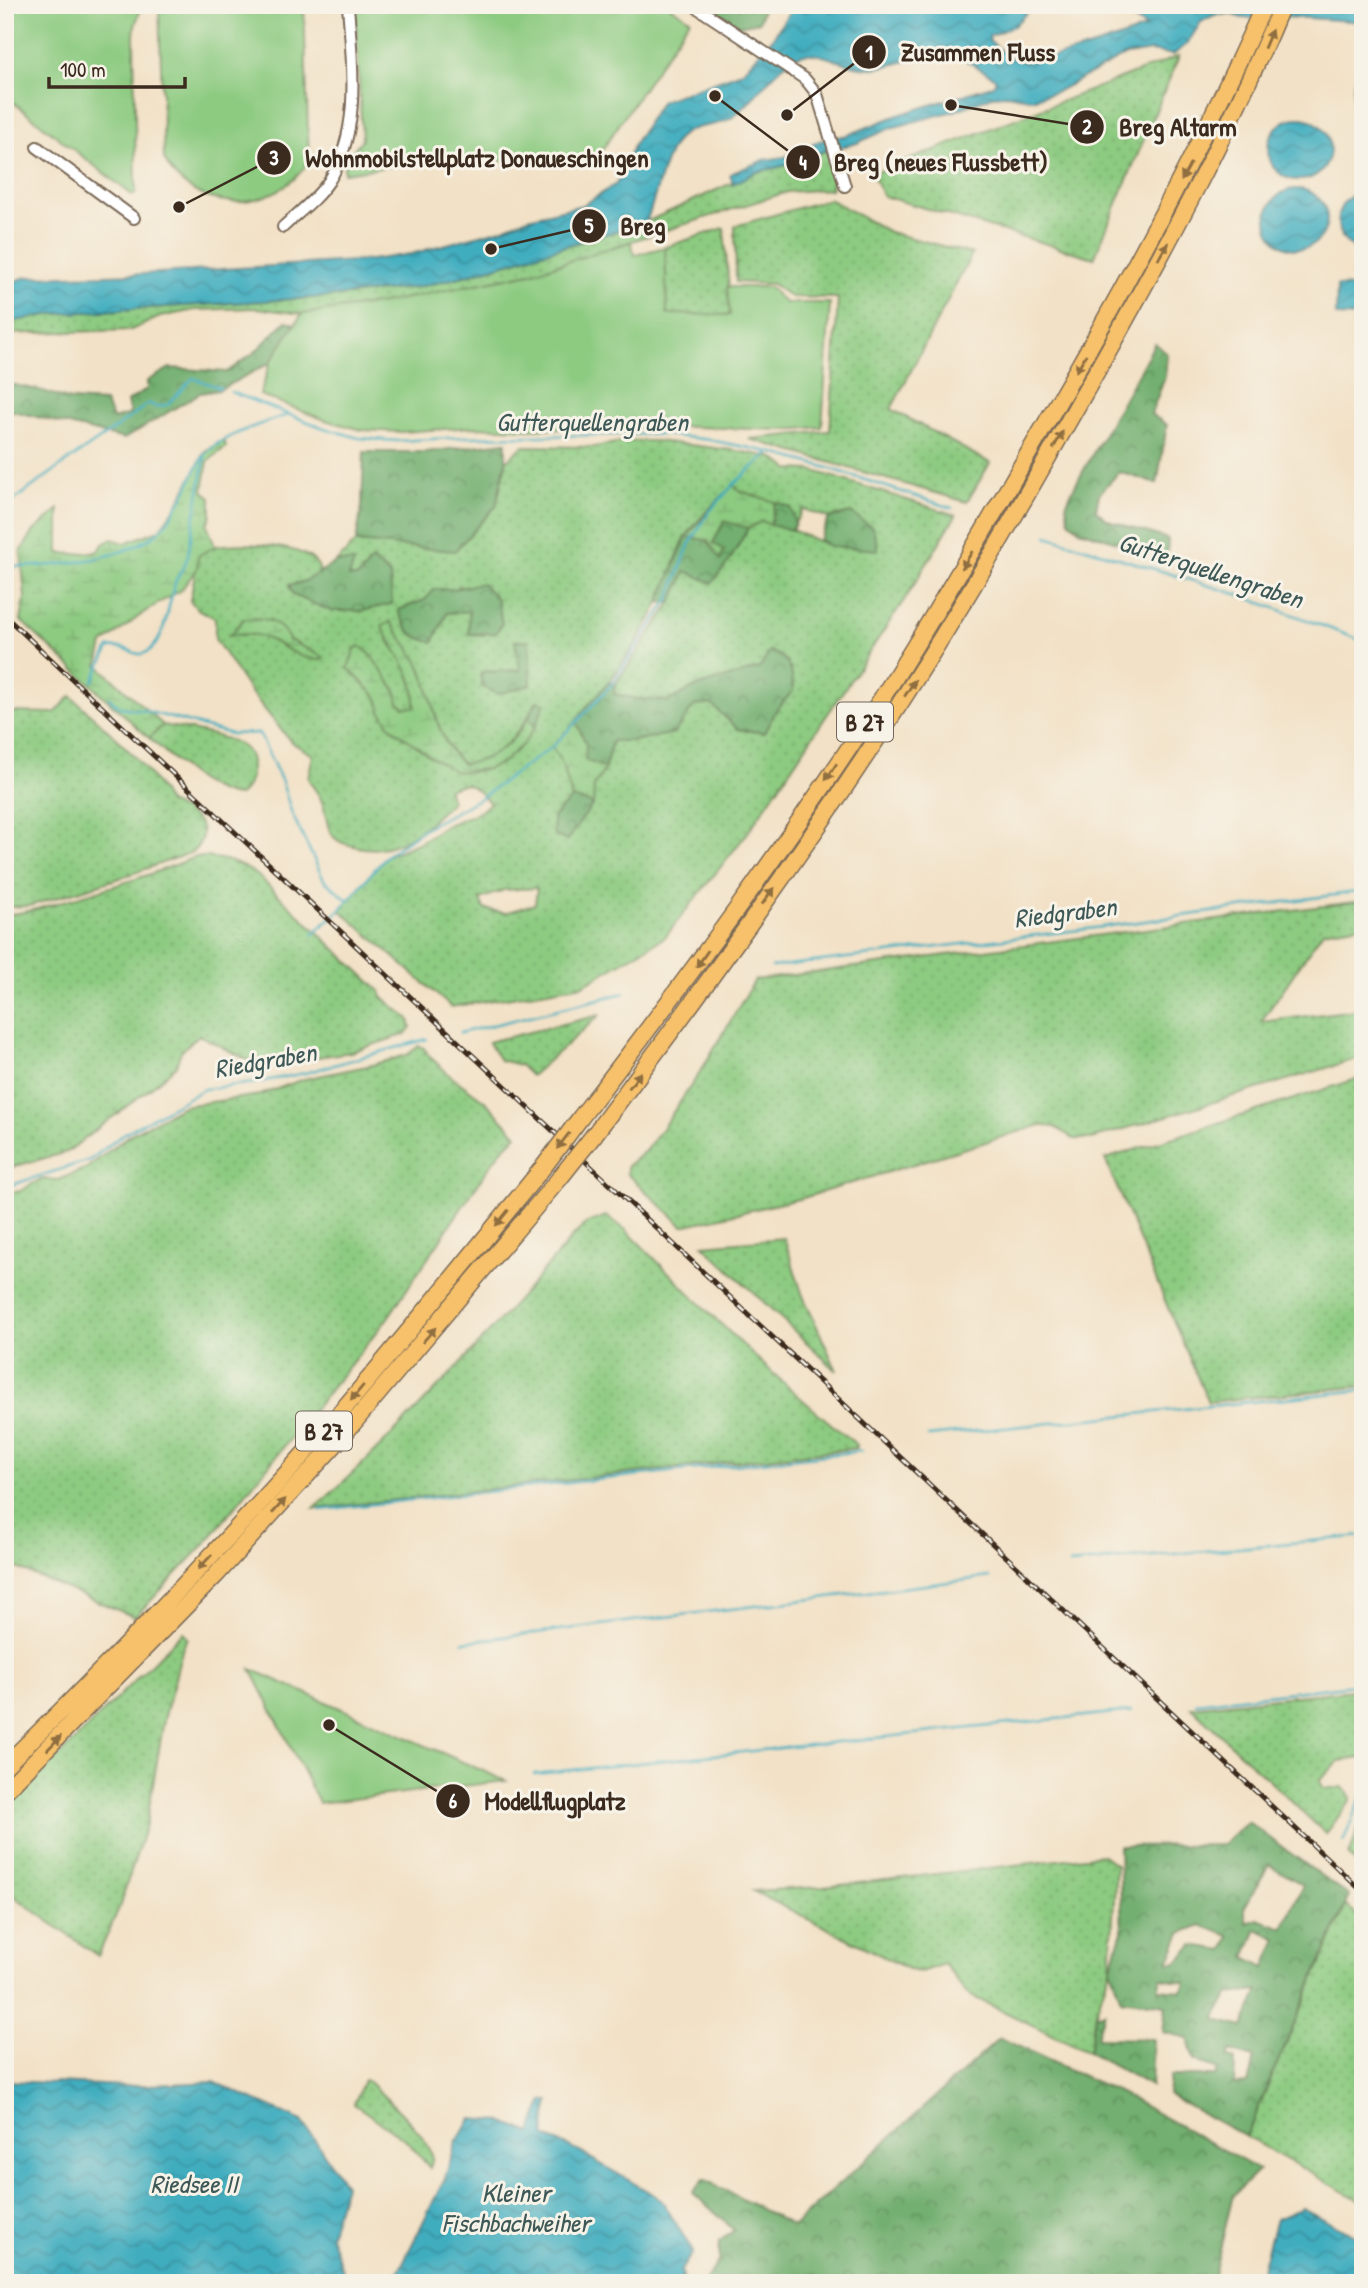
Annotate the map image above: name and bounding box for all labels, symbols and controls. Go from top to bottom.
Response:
callout: Zusammen Fluss [852,29,1069,76]
one-way arrow [1262,29,1274,49]
text: Zusammen Fluss [901,34,1055,69]
text: 1 [865,38,873,67]
scale bar [49,46,186,90]
text: 100 m [60,55,106,84]
callout: Breg Altarm [1070,103,1250,150]
text: Breg Altarm [1119,109,1237,145]
text: 2 [1082,112,1092,141]
callout: Wohnmobilstellplatz Donaueschingen [257,134,663,181]
callout: Breg (neues Flussbett) [785,139,1062,186]
text: Wohnmobilstellplatz Donaueschingen [305,140,649,176]
text: 3 [269,143,279,172]
text: Breg (neues Flussbett) [834,144,1048,180]
text: 4 [799,148,807,177]
one-way arrow [1180,163,1192,183]
callout: Breg [572,202,680,249]
text: Breg [620,208,666,244]
text: 5 [585,211,594,240]
one-way arrow [1157,242,1169,261]
one-way arrow [1075,353,1087,373]
water label: Gutterquellengraben [496,404,690,440]
one-way arrow [1052,431,1064,450]
water label: Gutterquellengraben [1114,524,1310,618]
one-way arrow [961,550,973,569]
one-way arrow [903,678,916,698]
road number: B 27 [837,702,893,742]
one-way arrow [825,762,838,782]
one-way arrow [761,887,775,905]
water label: Riedgraben [1012,888,1120,937]
one-way arrow [695,950,709,968]
water label: Riedgraben [211,1033,321,1087]
one-way arrow [627,1072,642,1090]
one-way arrow [556,1132,570,1150]
one-way arrow [495,1209,510,1226]
one-way arrow [421,1327,436,1344]
one-way arrow [349,1383,364,1401]
road number: B 27 [296,1412,352,1450]
one-way arrow [271,1497,287,1515]
one-way arrow [197,1553,213,1571]
one-way arrow [45,1735,62,1752]
callout: Modellflugplatz [435,1777,639,1824]
text: Modellflugplatz [484,1783,626,1819]
text: 6 [449,1786,458,1815]
water label: Riedsee II [150,2166,240,2201]
water label: Kleiner Fischbachweiher [442,2175,593,2240]

